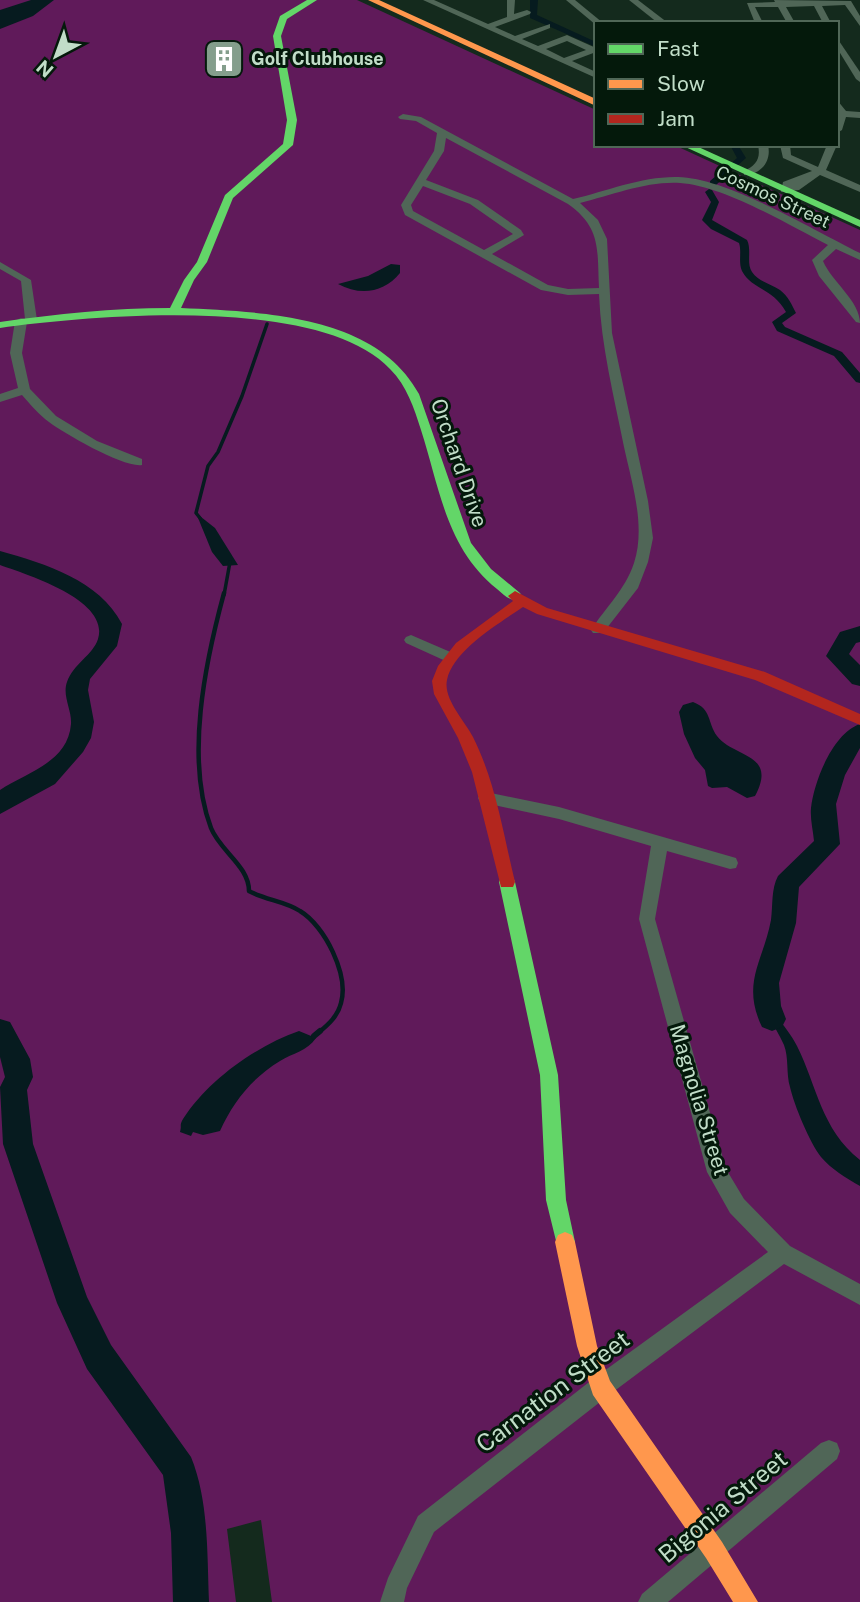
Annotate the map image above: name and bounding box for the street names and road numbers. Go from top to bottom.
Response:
street label: Cosmos Street [713,161,834,232]
street label: Orchard Drive [426,395,493,530]
street label: Magnolia Street [665,1021,734,1178]
street label: Carnation Street [470,1325,634,1458]
street label: Bigonia Street [652,1444,792,1568]

